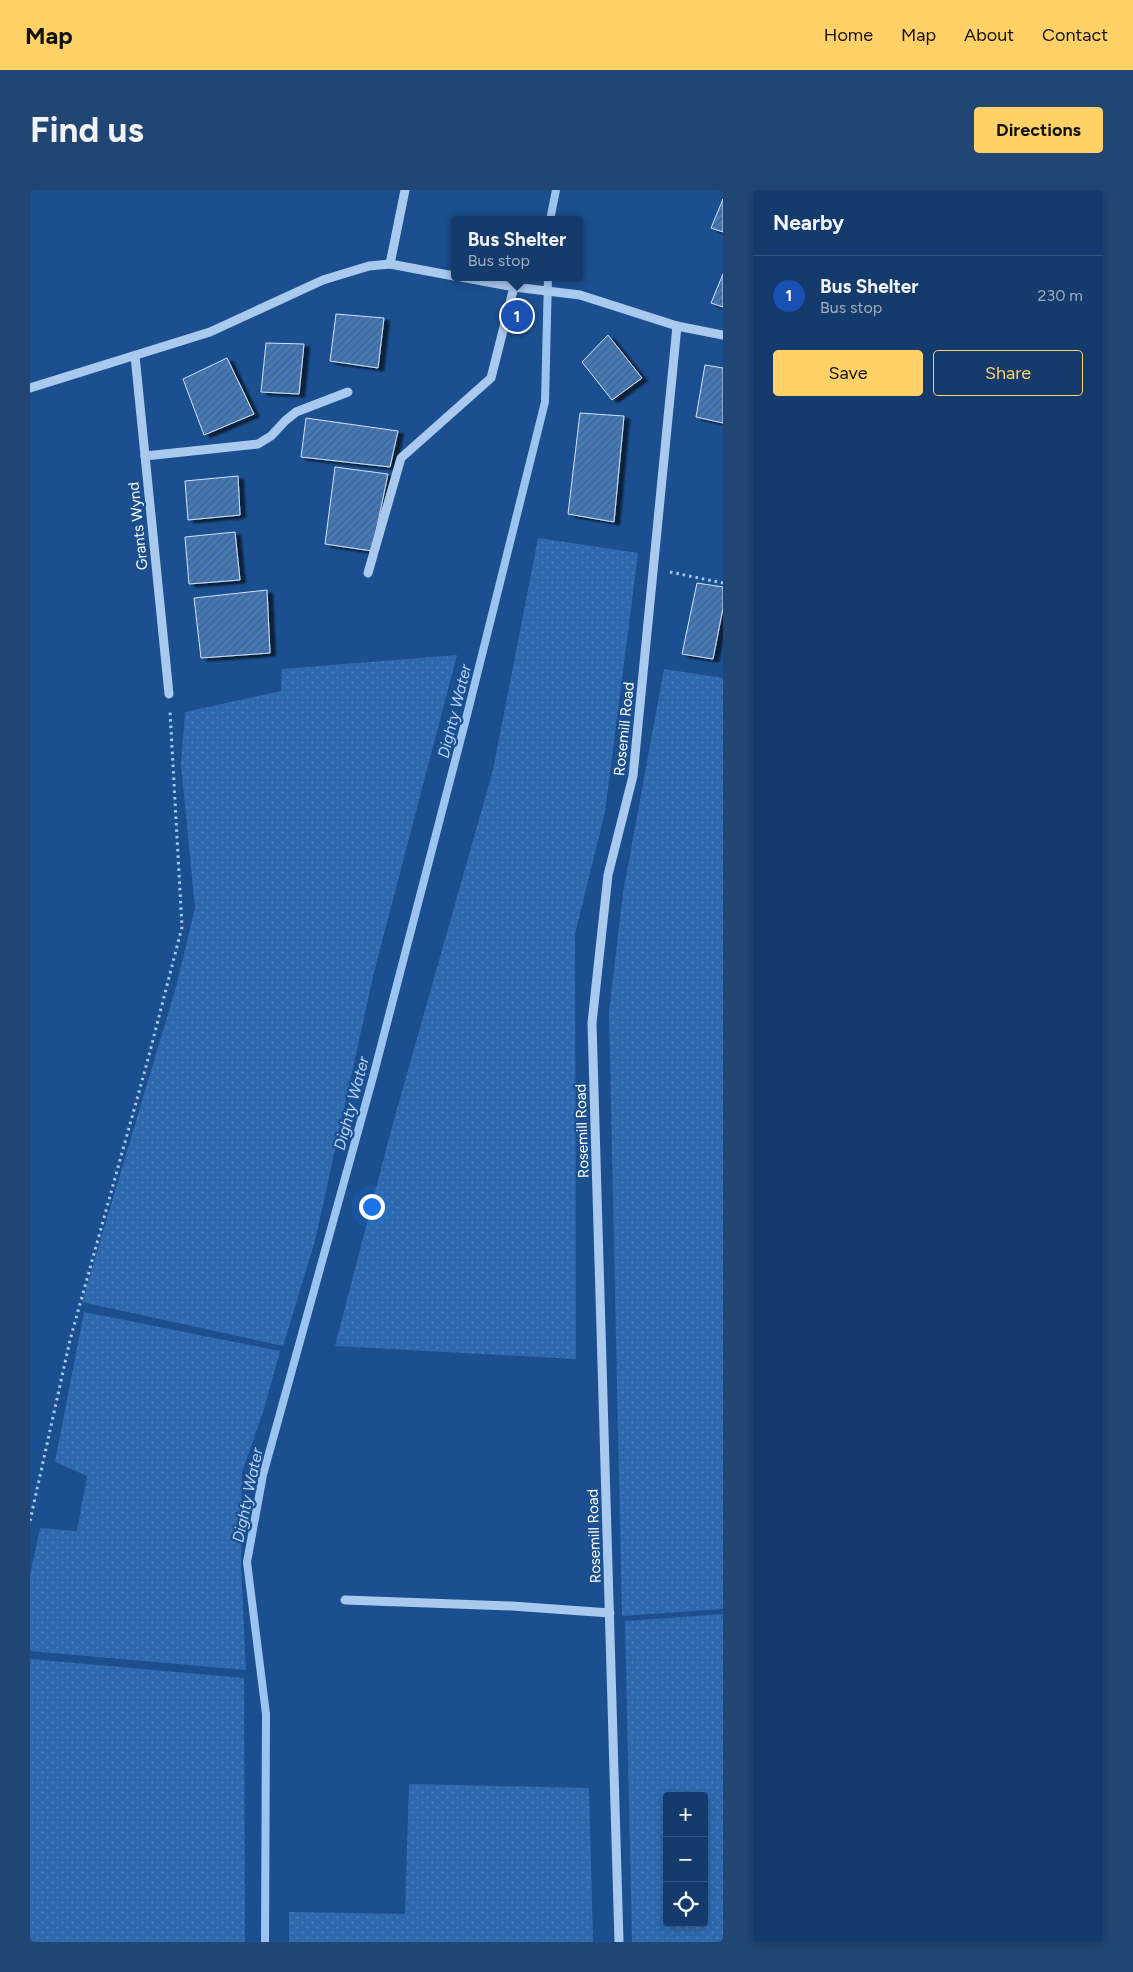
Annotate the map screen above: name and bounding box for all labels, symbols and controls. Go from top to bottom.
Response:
text: Map [25,21,73,50]
text: Home [824,24,873,46]
text: Map [901,24,936,46]
text: About [964,24,1014,46]
text: Contact [1042,24,1108,46]
button: Directions [974,107,1103,153]
text: Find us [30,109,144,151]
text: Nearby [773,210,844,235]
popup [451,216,583,281]
text: Bus Shelter [468,228,566,251]
text: Bus stop [468,251,530,270]
text: Bus Shelter [820,275,919,298]
text: 1 [786,286,792,305]
text: 230 m [1038,286,1083,305]
pin: 1 [501,297,533,335]
text: Bus stop [820,298,882,317]
button: Save [773,350,923,396]
button: Share [933,350,1083,396]
street label: Grants Wynd [124,481,152,571]
water label: Dighty Water [434,662,475,760]
street label: Rosemill Road [610,681,638,777]
water label: Dighty Water [330,1054,373,1152]
street label: Rosemill Road [571,1084,593,1178]
your location [359,1194,385,1220]
water label: Dighty Water [228,1446,267,1544]
street label: Rosemill Road [583,1489,605,1583]
map controls [663,1792,708,1927]
button: + [663,1792,708,1837]
button: − [663,1837,708,1882]
button: locate [663,1882,708,1927]

